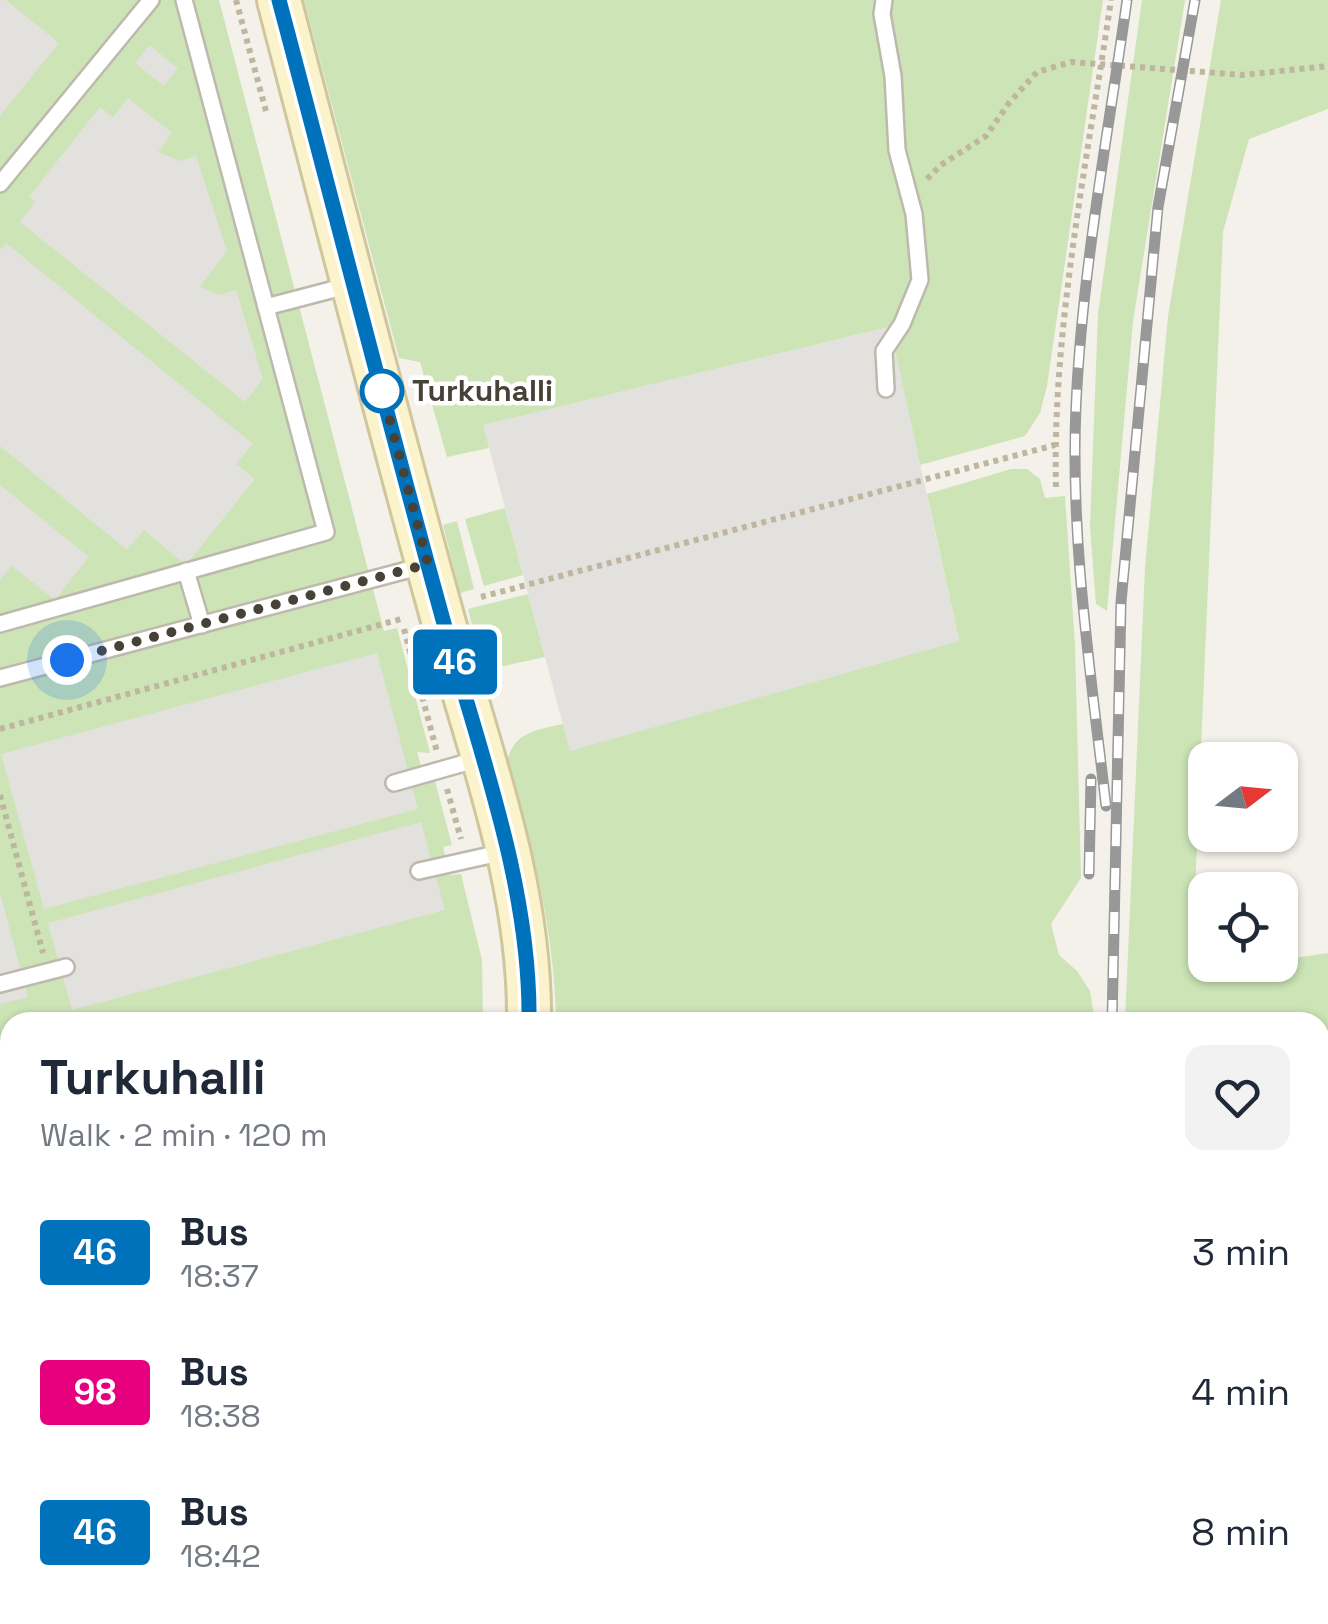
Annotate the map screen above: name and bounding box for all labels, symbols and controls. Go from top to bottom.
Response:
marker: Turkuhalli [361,370,403,412]
place label: Turkuhalli [412,371,553,410]
line badge: 46 [410,630,500,694]
your location [42,635,92,685]
text: 46 [433,640,477,684]
north arrow [1188,742,1298,852]
map controls [1188,742,1298,982]
button: locate [1188,872,1298,982]
button: heart [1185,1045,1290,1150]
text: Turkuhalli [40,1047,266,1108]
text: Walk · 2 min · 120 m [40,1115,327,1155]
text: Bus [180,1208,249,1256]
text: 3 min [1192,1228,1290,1276]
text: 46 [73,1230,117,1274]
text: 18:37 [180,1256,259,1296]
text: Bus [180,1348,249,1396]
text: 4 min [1191,1368,1290,1416]
text: 98 [74,1370,116,1414]
text: 18:38 [180,1396,261,1436]
text: Bus [180,1488,249,1536]
text: 8 min [1191,1508,1290,1556]
text: 46 [73,1510,117,1554]
text: 18:42 [180,1536,261,1576]

